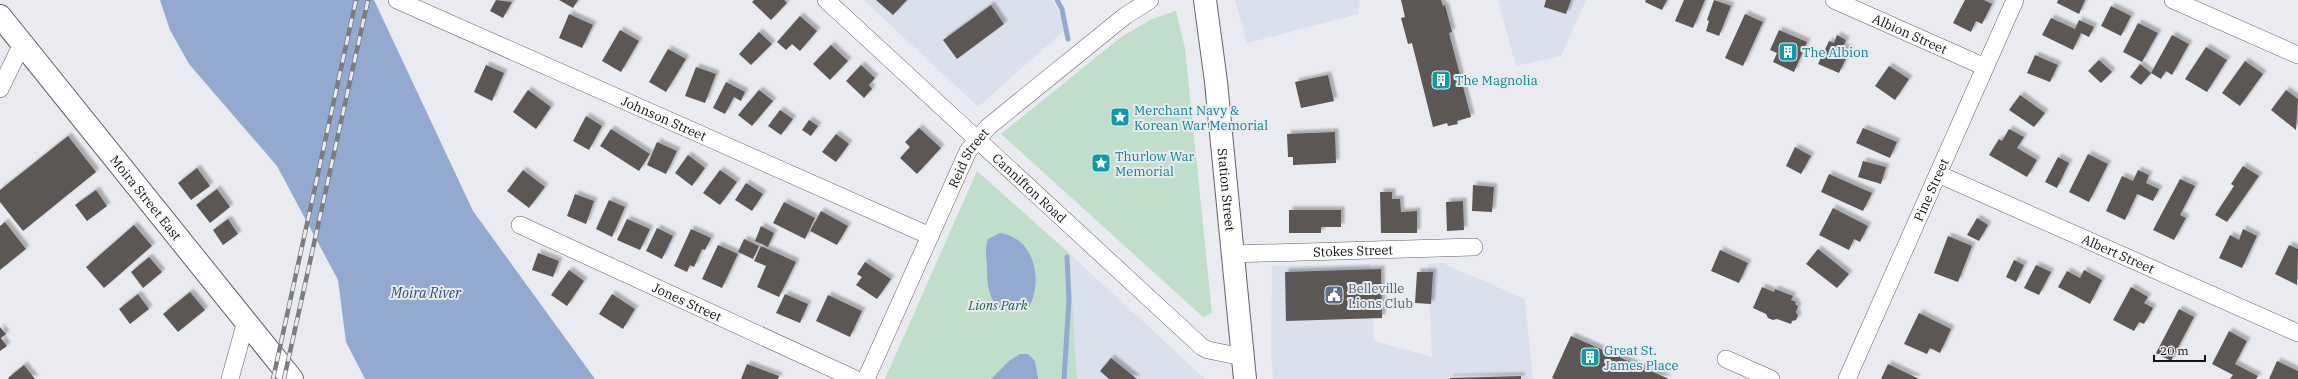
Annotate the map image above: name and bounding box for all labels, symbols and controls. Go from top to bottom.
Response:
street label: Albion Street [1870,10,1950,58]
building icon: The Albion [1777,41,1799,63]
place label: The Albion [1802,44,1869,61]
building icon: The Magnolia [1430,69,1452,91]
place label: The Magnolia [1455,72,1538,89]
street label: Johnson Street [619,92,710,145]
place label: Merchant Navy & Korean War Memorial [1134,102,1268,134]
place icon: Merchant Navy & Korean War Memorial [1109,106,1131,128]
street label: Reid Street [944,124,993,190]
place label: Thurlow War Memorial [1115,148,1195,180]
street label: Station Street [1214,148,1239,232]
street label: Cannifton Road [989,149,1070,226]
street label: Moira Street East [107,151,186,244]
place icon: Thurlow War Memorial [1090,152,1112,174]
street label: Pine Street [1910,155,1952,224]
street label: Albert Street [2079,230,2158,277]
street label: Stokes Street [1313,241,1394,260]
street label: Jones Street [650,279,725,325]
place label: Belleville Lions Club [1348,280,1413,312]
water label: Moira River [390,284,462,302]
public building icon: Belleville Lions Club [1323,284,1345,306]
park label: Lions Park [967,297,1028,314]
scale bar [2154,337,2205,363]
place label: Great St. James Place [1604,342,1678,374]
text: 20 m [2160,343,2189,358]
building icon: Great St. James Place [1579,346,1601,368]

